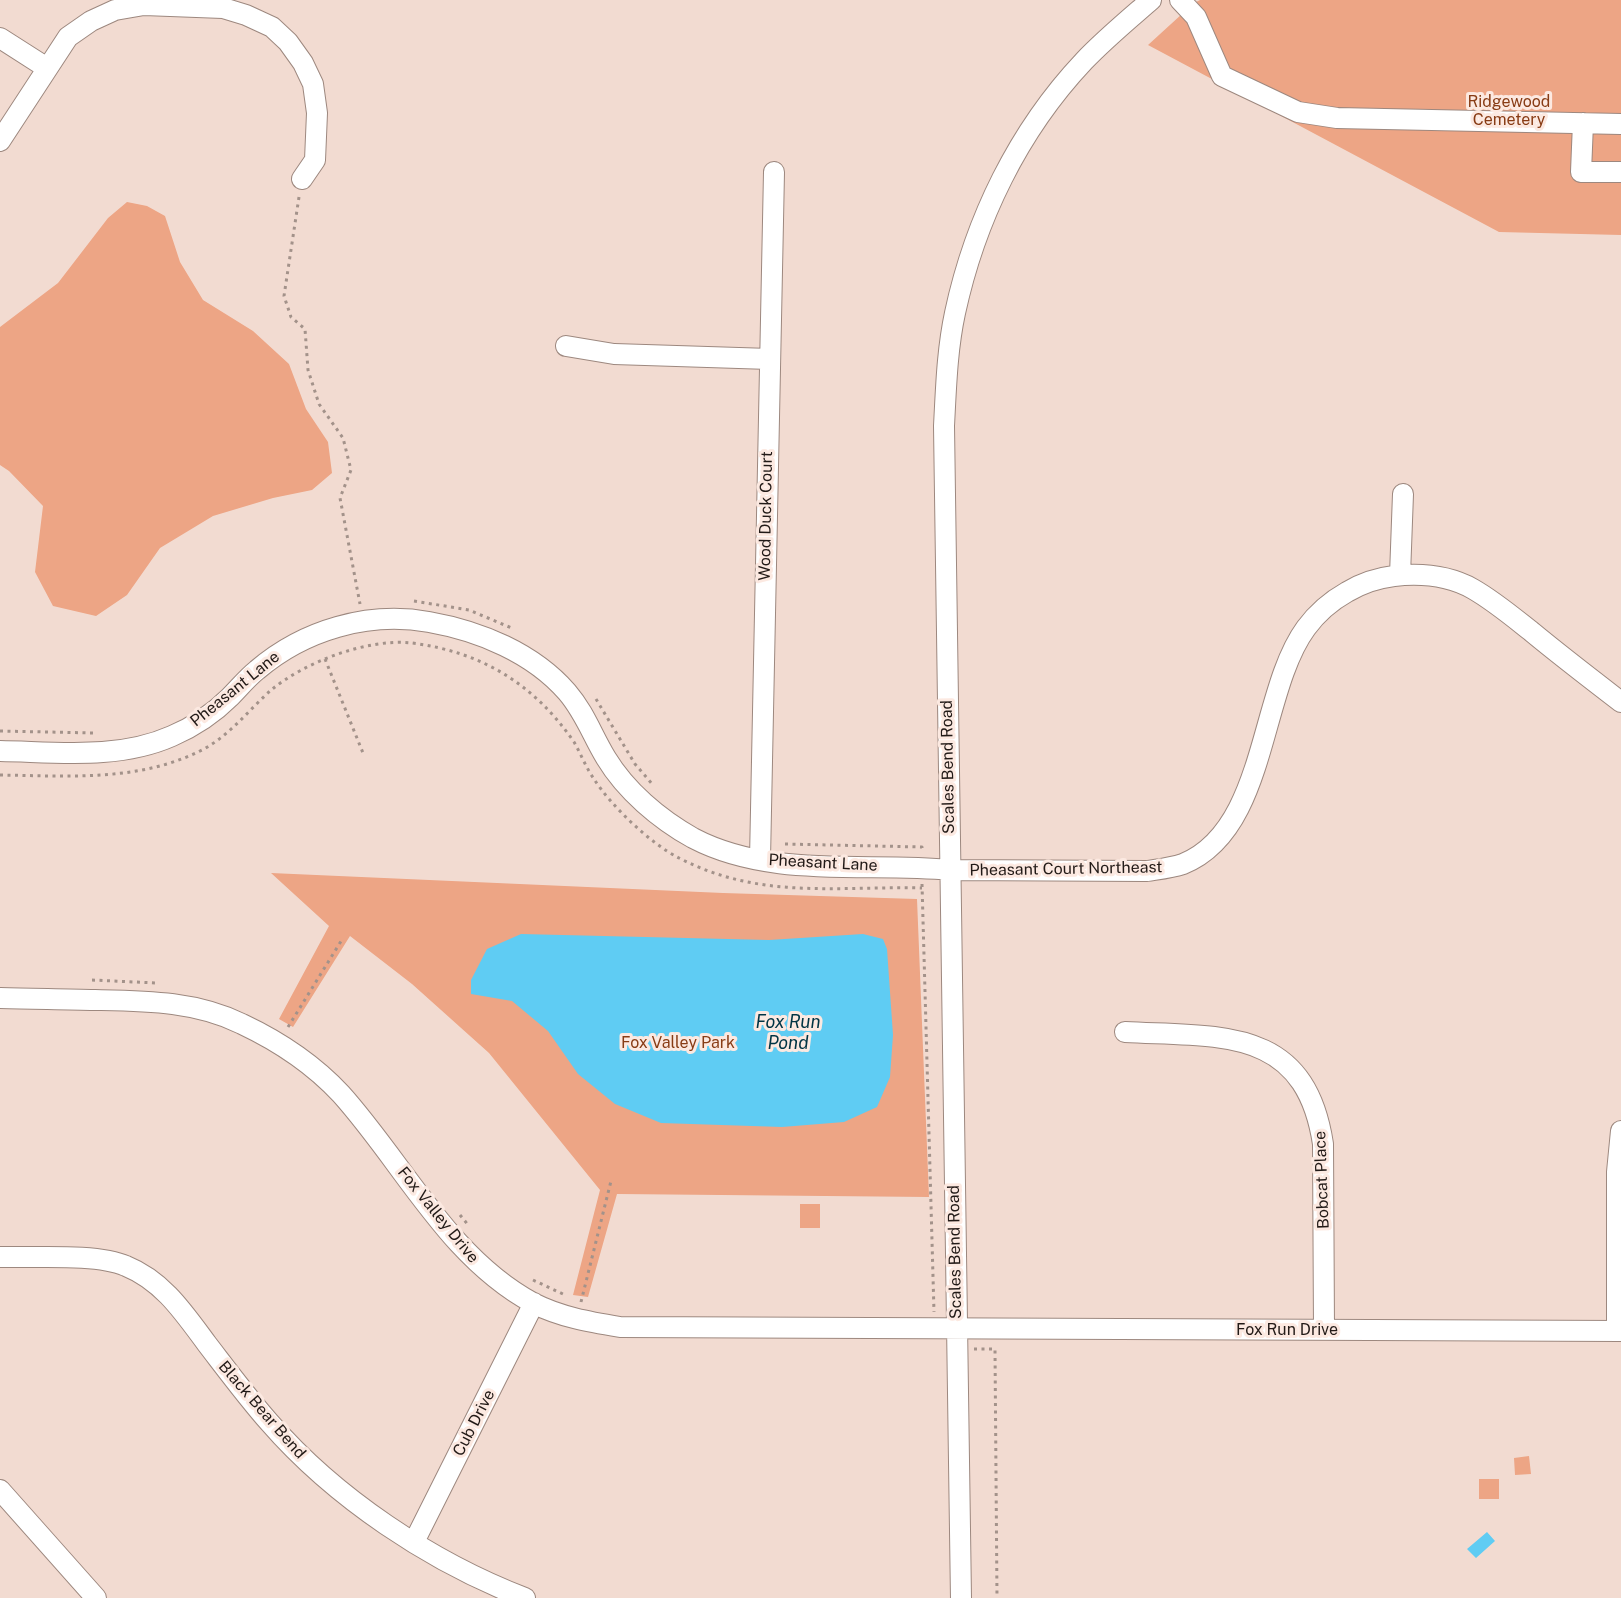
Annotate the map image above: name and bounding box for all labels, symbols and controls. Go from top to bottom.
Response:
park label: Ridgewood Cemetery [1468,92,1550,130]
street label: Wood Duck Court [755,451,777,581]
street label: Pheasant Lane [187,647,283,731]
street label: Scales Bend Road [937,700,959,834]
street label: Pheasant Lane [768,851,878,875]
street label: Pheasant Court Northeast [969,858,1163,880]
water label: Fox Run Pond [755,1011,821,1054]
park label: Fox Valley Park [621,1033,735,1053]
street label: Bobcat Place [1311,1131,1333,1229]
street label: Fox Valley Drive [393,1163,483,1267]
street label: Scales Bend Road [944,1185,966,1319]
street label: Fox Run Drive [1236,1320,1338,1340]
street label: Black Bear Bend [214,1357,310,1463]
street label: Cub Drive [449,1387,499,1459]

